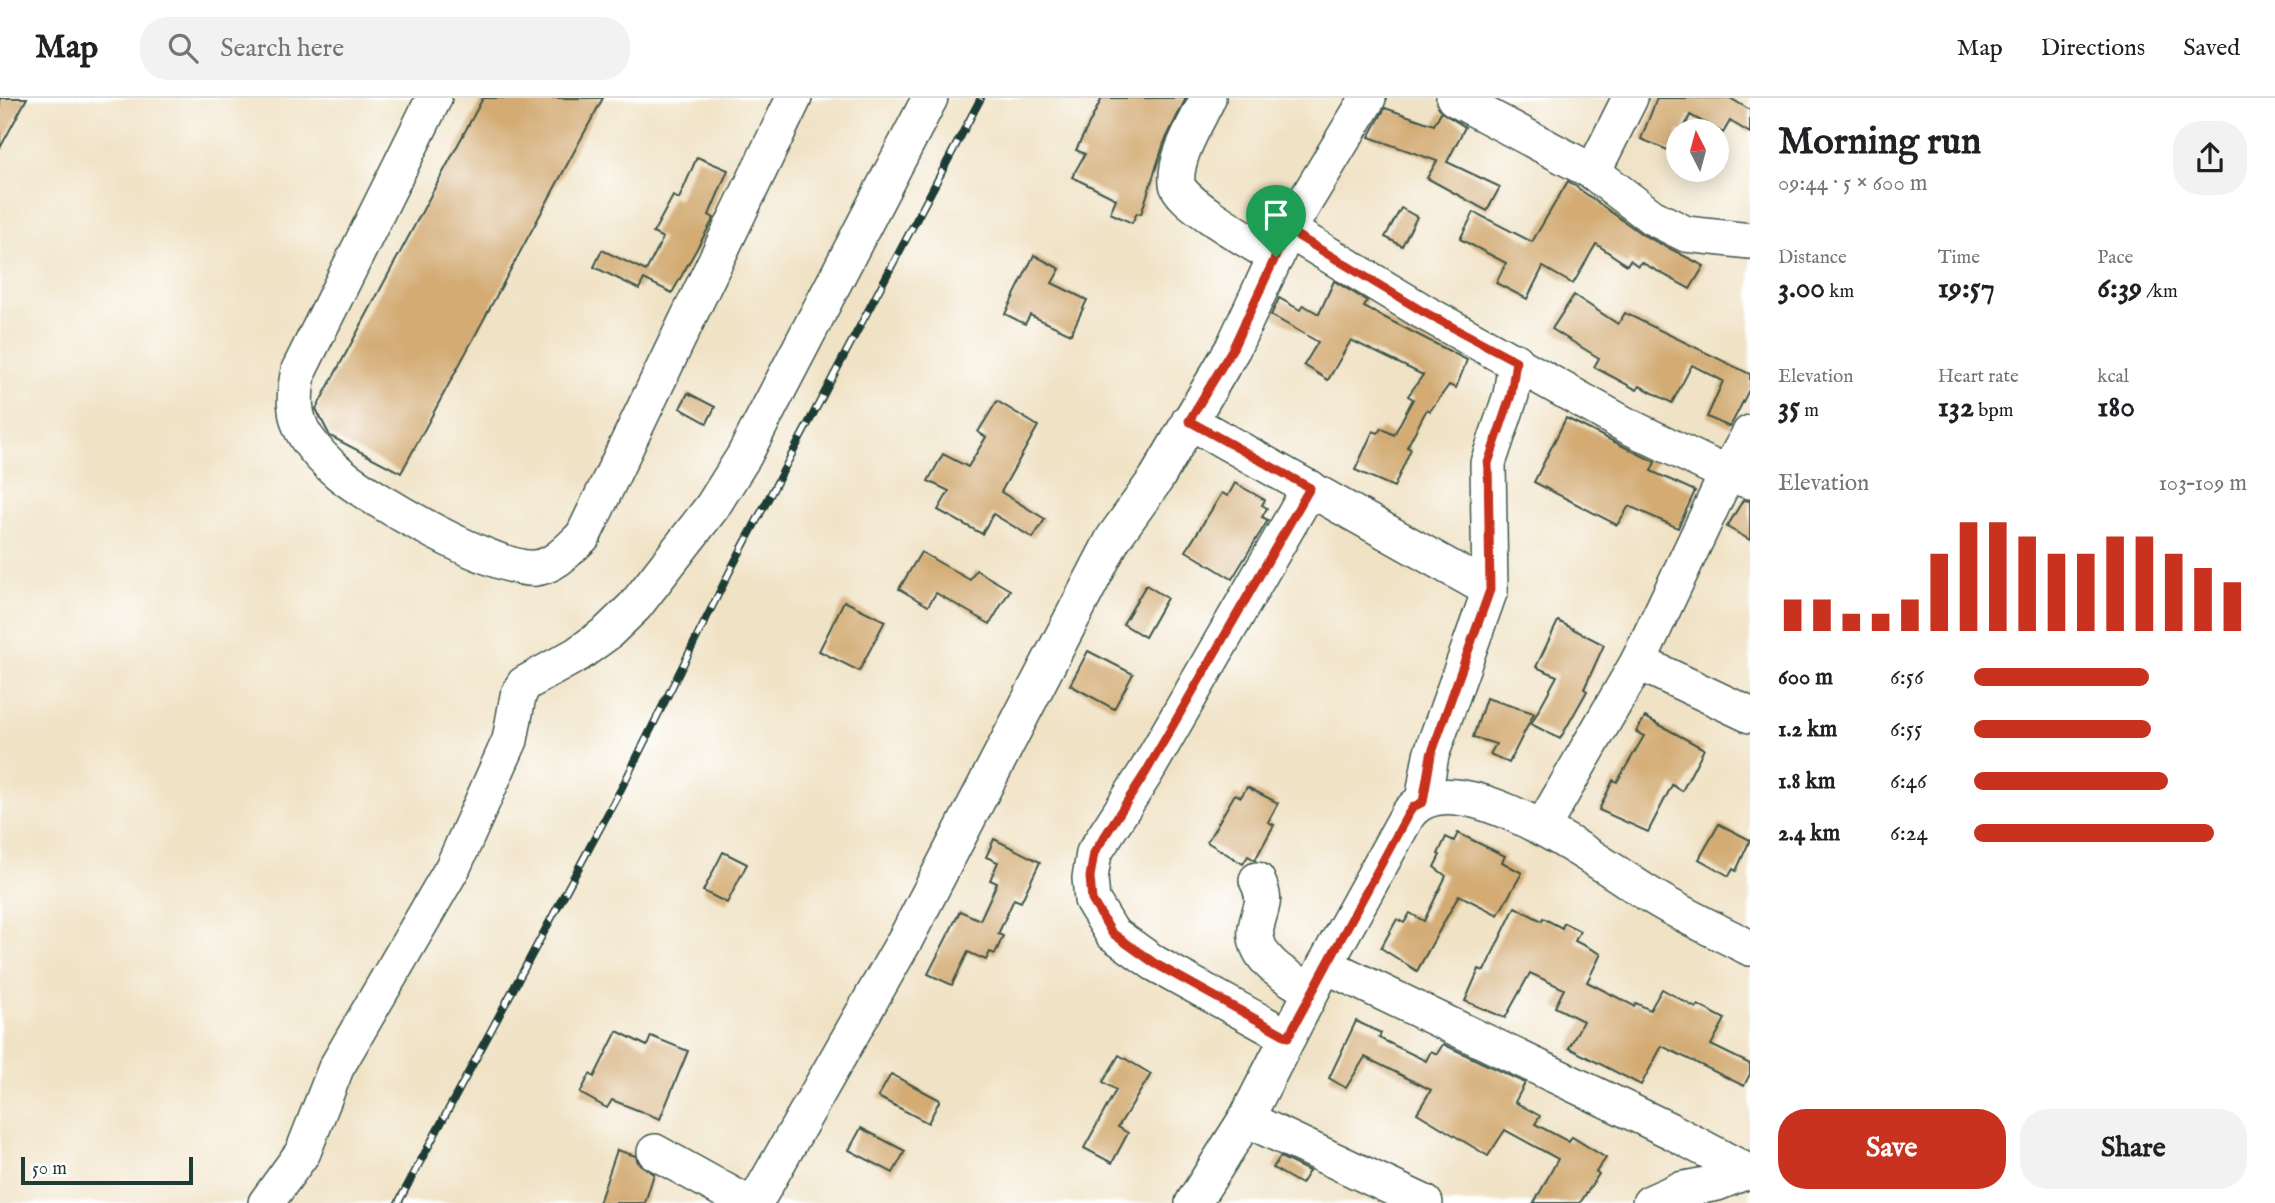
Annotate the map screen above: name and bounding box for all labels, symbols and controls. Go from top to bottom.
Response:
search box [140,17,630,80]
text: Map [35,27,98,69]
icon: search [164,29,202,67]
text: Search here [220,32,344,65]
text: Map [1957,33,2003,64]
text: Directions [2041,33,2145,64]
text: Saved [2183,33,2240,64]
north arrow [1666,119,1729,182]
map controls [1666,119,1729,182]
text: Morning run [1778,119,1981,167]
button: share [2173,121,2247,195]
text: 09:44 · 5 × 600 m [1778,169,1928,198]
pin [1246,185,1306,257]
icon: arrive [1257,196,1295,234]
text: Distance [1778,246,1847,270]
text: Time [1938,246,1980,270]
text: Pace [2097,246,2133,270]
text: 3.00 [1778,270,1825,308]
text: 19:57 [1938,270,1995,308]
text: 6:39 [2097,270,2142,308]
text: km [1825,280,1854,304]
text: /km [2142,280,2178,304]
text: Elevation [1778,365,1853,389]
text: Heart rate [1938,365,2019,389]
text: kcal [2097,365,2129,389]
text: 35 [1778,389,1800,427]
text: 132 [1938,389,1974,427]
text: 180 [2097,389,2135,427]
text: m [1800,399,1819,423]
text: bpm [1974,399,2013,423]
text: Elevation [1778,469,1869,498]
text: 103–109 m [2158,469,2247,498]
text: 600 m [1778,663,1833,692]
text: 6:56 [1890,663,1924,692]
text: 1.2 km [1778,715,1837,744]
text: 6:55 [1890,715,1922,744]
text: 1.8 km [1778,767,1836,796]
text: 6:46 [1890,767,1927,796]
text: 2.4 km [1778,819,1840,848]
text: 6:24 [1890,819,1928,848]
button: Save [1778,1109,2006,1189]
button: Share [2020,1109,2247,1189]
scale bar [21,1154,192,1186]
text: 50 m [32,1157,67,1181]

